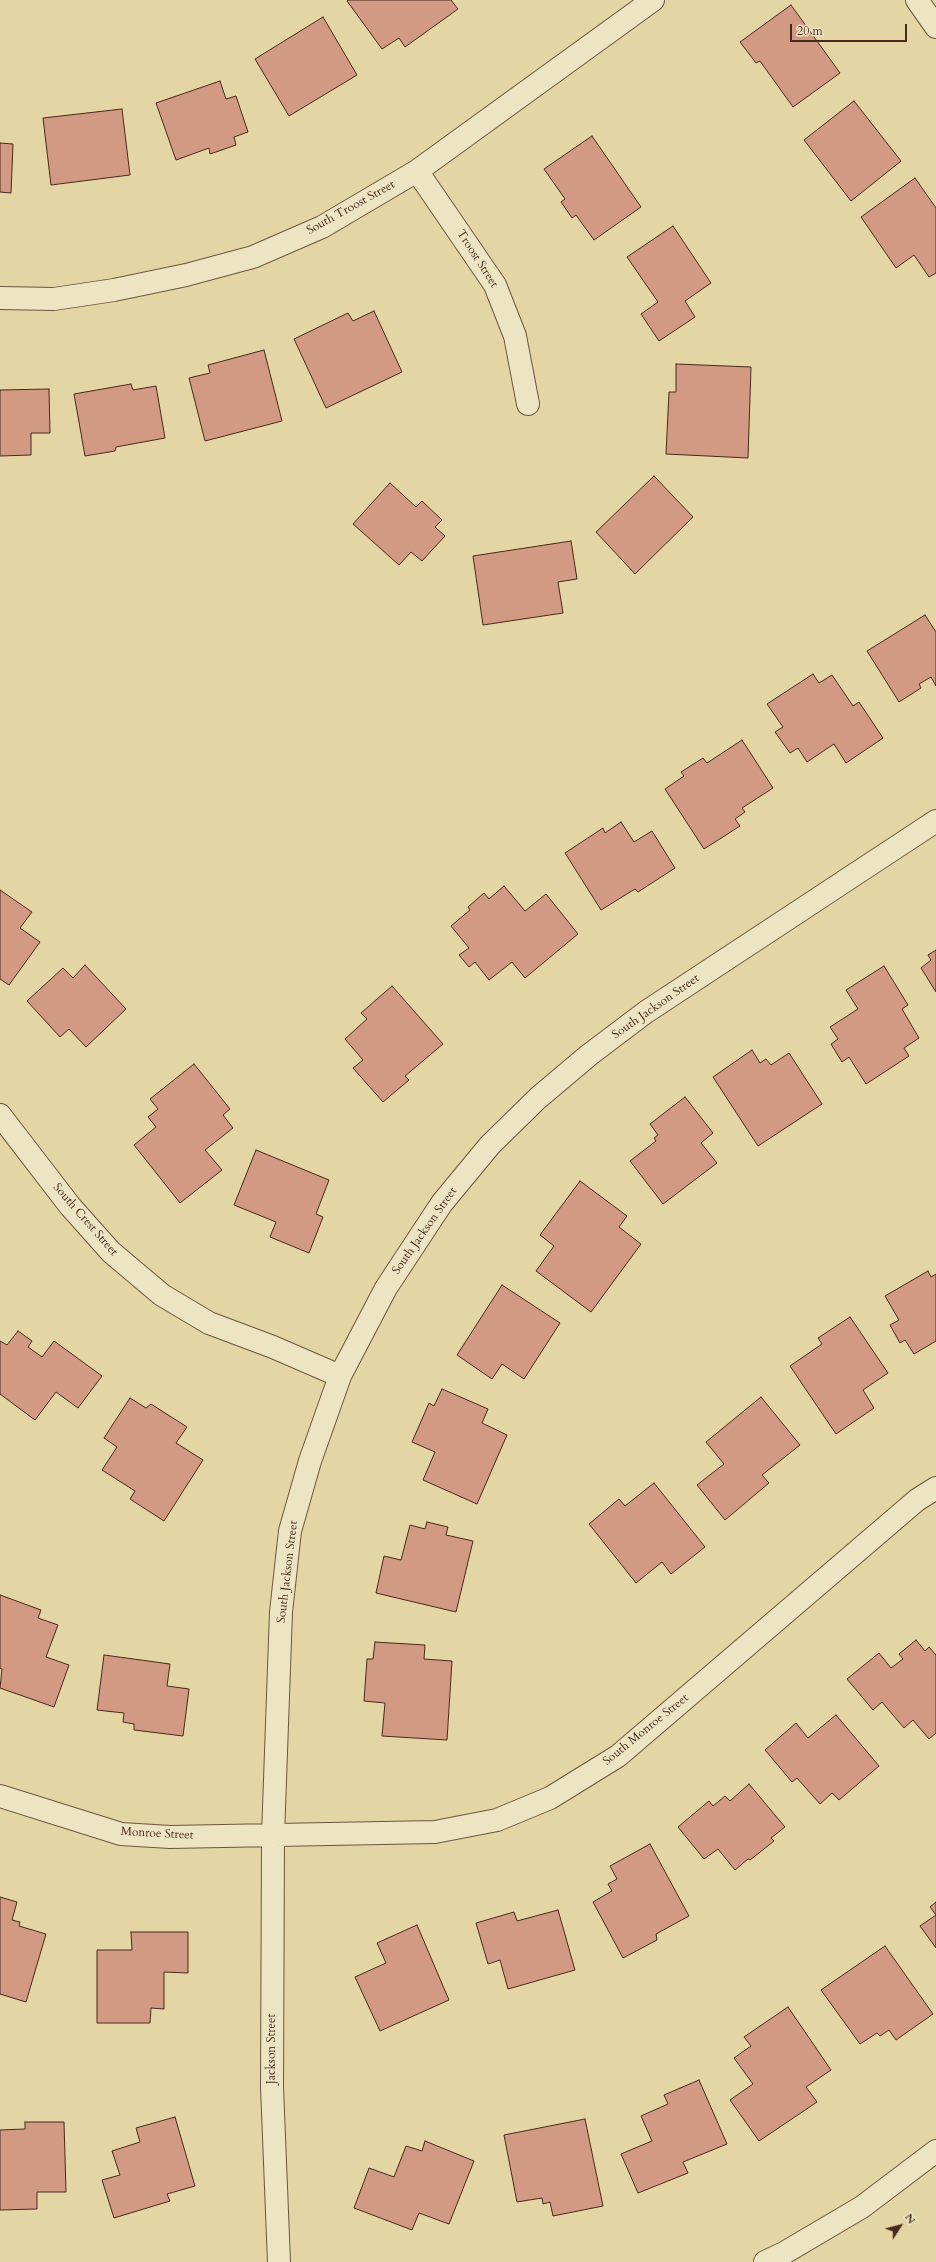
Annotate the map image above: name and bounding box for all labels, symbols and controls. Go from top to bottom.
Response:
scale bar [792,16,909,42]
text: 20 m [797,23,823,39]
street label: South Troost Street [304,178,398,238]
street label: Troost Street [453,227,501,291]
street label: South Jackson Street [610,971,702,1043]
street label: South Crest Street [50,1181,120,1259]
street label: South Jackson Street [389,1185,461,1277]
street label: South Jackson Street [275,1520,301,1624]
street label: South Monroe Street [600,1691,692,1769]
street label: Monroe Street [120,1825,194,1843]
street label: Jackson Street [265,2014,279,2084]
north arrow [880,2206,920,2246]
text: N [901,2210,919,2227]

